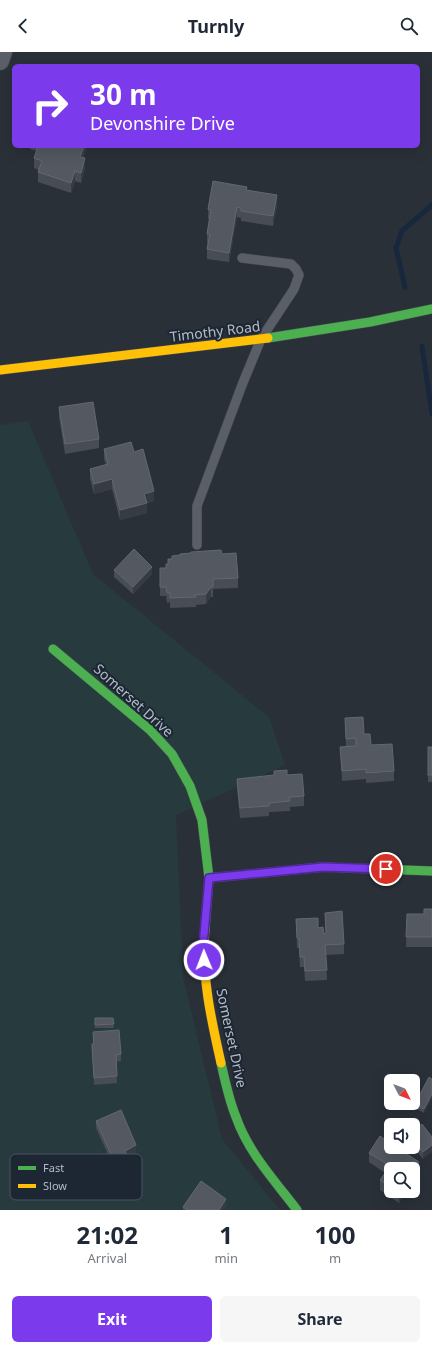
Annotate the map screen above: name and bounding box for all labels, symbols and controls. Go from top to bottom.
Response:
text: Turnly [188,14,244,38]
icon: back [12,15,34,37]
icon: search [398,15,420,37]
text: 30 m [90,75,157,113]
icon: right [24,80,76,132]
text: Devonshire Drive [90,111,235,135]
street label: Timothy Road [169,316,261,346]
street label: Somerset Drive [90,659,178,741]
pin [369,852,403,886]
icon: arrive [375,858,397,880]
position arrow [183,939,225,981]
street label: Somerset Drive [212,987,252,1089]
north arrow [384,1074,420,1110]
map controls [384,1074,420,1198]
button: sound [384,1118,420,1154]
legend [10,1154,142,1200]
text: Fast [43,1160,64,1175]
button: search [384,1162,420,1198]
text: Slow [43,1178,67,1193]
text: 21:02 [76,1218,138,1251]
text: 1 [219,1218,233,1251]
text: 100 [314,1218,356,1251]
text: Arrival [87,1249,127,1267]
text: min [214,1249,238,1267]
text: m [329,1249,341,1267]
button: Exit [12,1296,212,1342]
button: Share [220,1296,420,1342]

